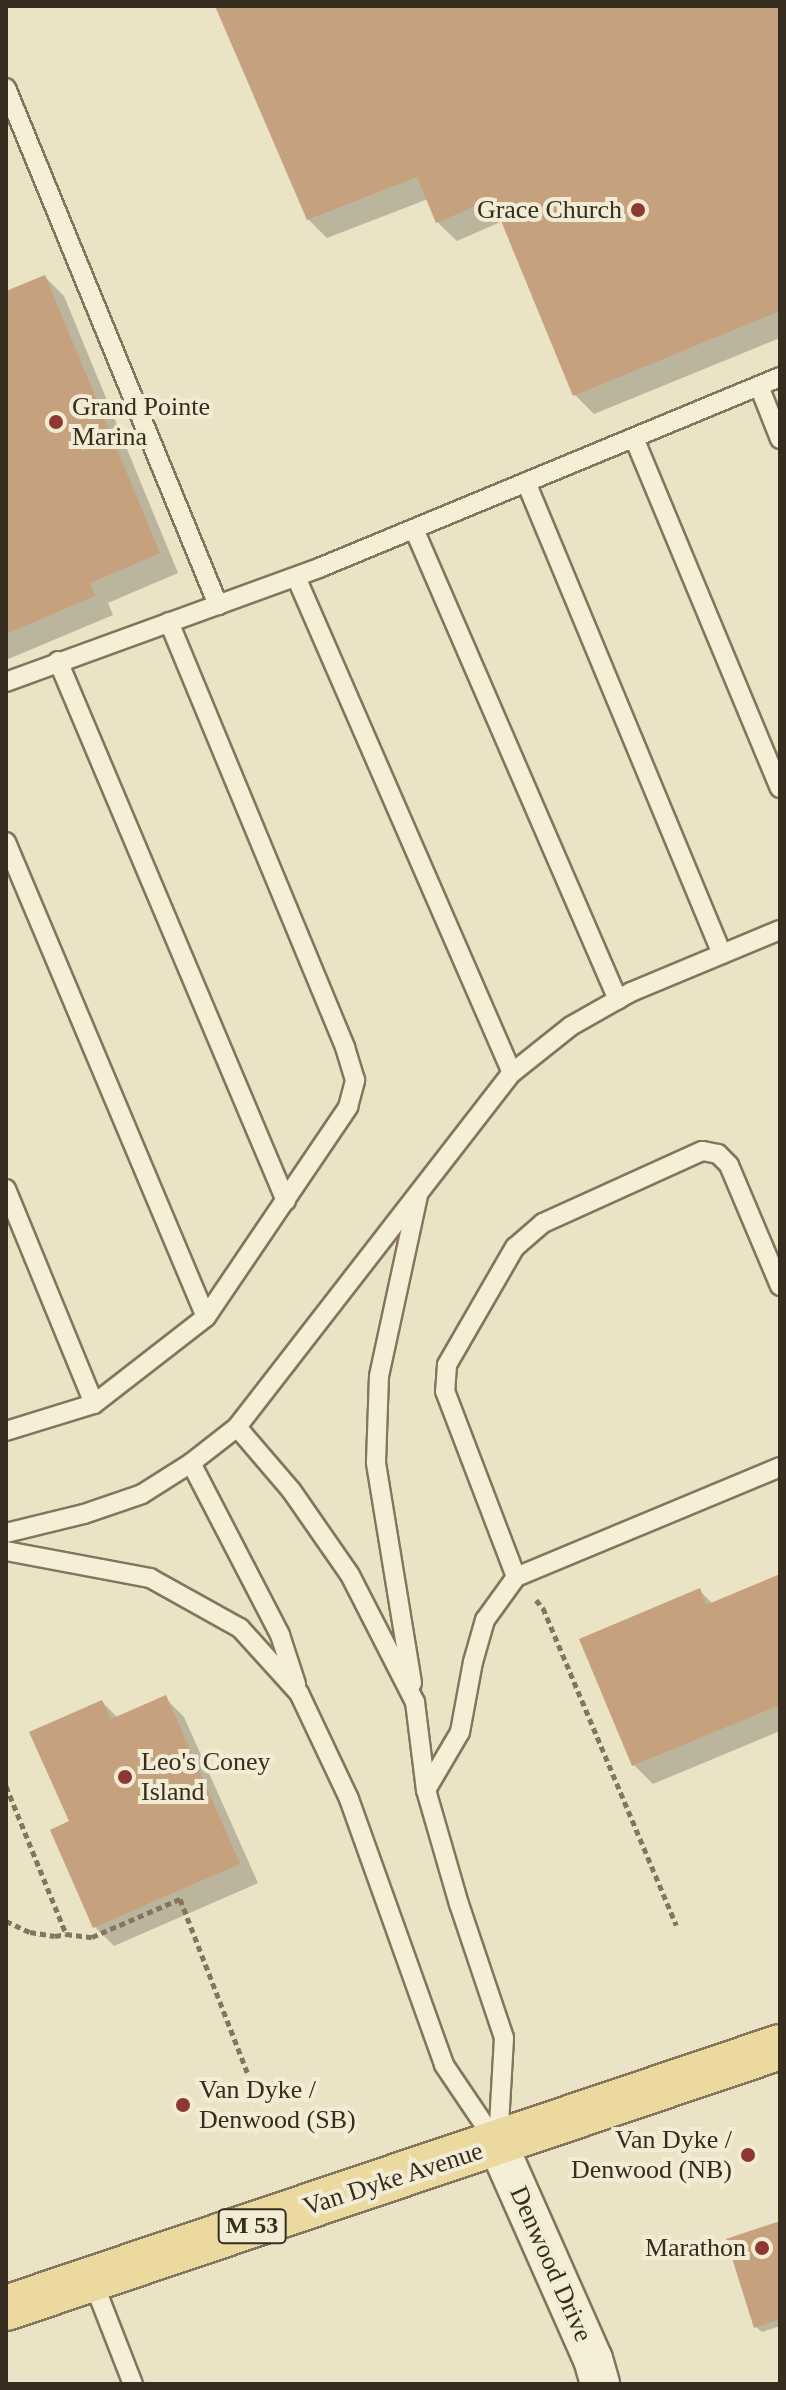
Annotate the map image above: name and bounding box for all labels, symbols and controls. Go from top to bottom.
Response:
place label: Grace Church [477,194,622,226]
marker: Grace Church [629,201,647,219]
place label: Grand Pointe Marina [72,391,210,452]
marker: Grand Pointe Marina [47,413,65,431]
place label: Leo's Coney Island [141,1746,271,1808]
marker: Leo's Coney Island [116,1768,134,1786]
place label: Van Dyke / Denwood (SB) [199,2074,356,2136]
marker: Van Dyke / Denwood (SB) [174,2096,192,2114]
place label: Van Dyke / Denwood (NB) [571,2124,732,2186]
street label: Van Dyke Avenue [298,2135,488,2223]
marker: Van Dyke / Denwood (NB) [739,2146,757,2164]
street label: Denwood Drive [503,2181,599,2347]
road number: M 53 [216,2206,288,2246]
place label: Marathon [645,2232,746,2264]
marker: Marathon [753,2239,771,2257]

